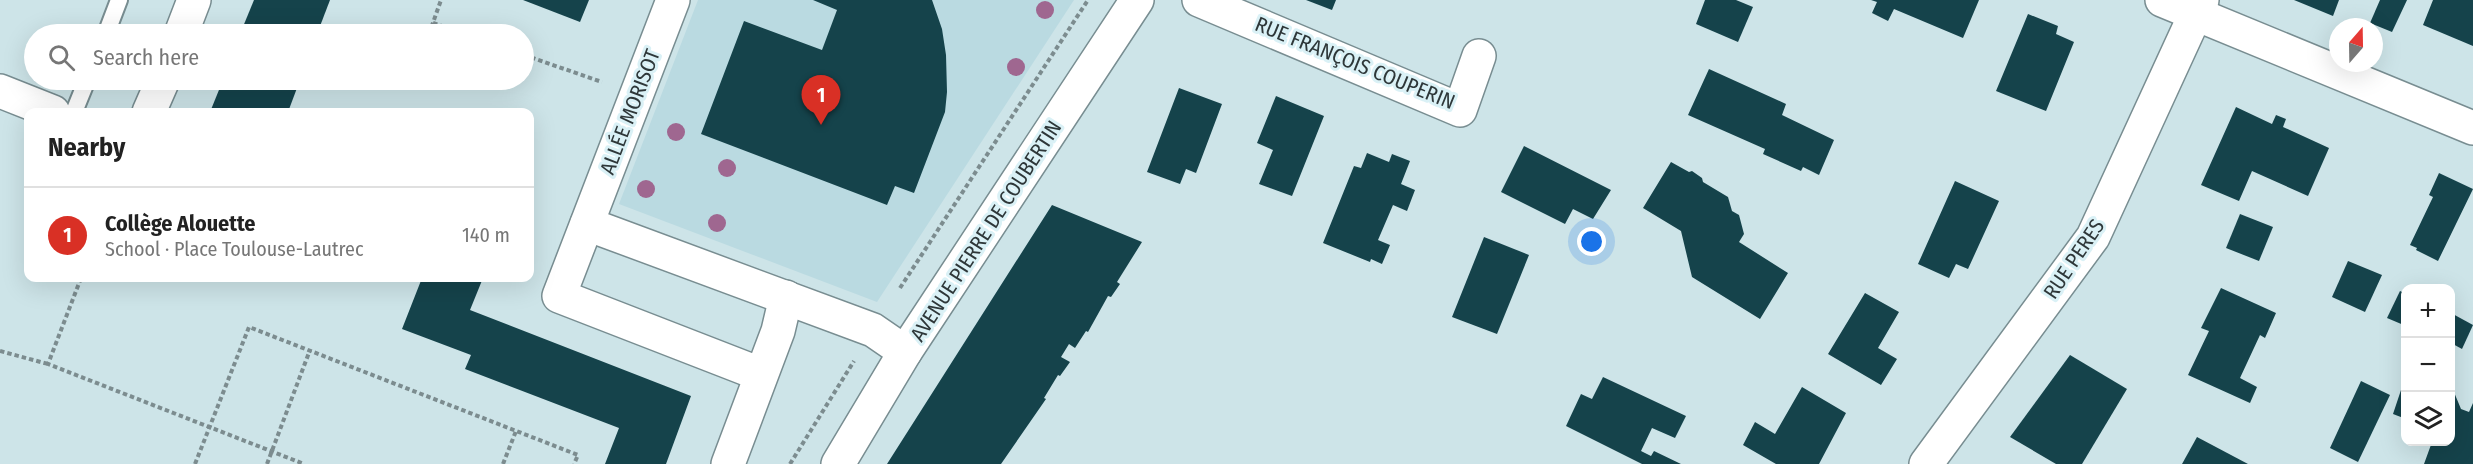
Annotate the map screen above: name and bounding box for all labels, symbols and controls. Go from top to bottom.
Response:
street label: RUE FRANÇOIS COUPERIN [1251,11,1459,115]
north arrow [2329,18,2383,72]
search box [24,24,534,90]
icon: search [45,41,78,74]
text: Search here [93,44,199,71]
street label: ALLÉE MORISOT [594,46,666,178]
pin: 1 [802,76,840,125]
street label: AVENUE PIERRE DE COUBERTIN [905,116,1067,346]
text: Nearby [48,132,125,163]
text: Collège Alouette [105,210,255,237]
street label: RUE PERES [2038,214,2110,304]
text: 1 [63,223,72,247]
text: 140 m [462,223,510,247]
your location [1577,227,1606,256]
text: School · Place Toulouse-Lautrec [105,237,363,261]
map controls [2401,284,2455,446]
button: + [2401,284,2455,338]
button: − [2401,338,2455,392]
button: layers [2401,392,2455,446]

